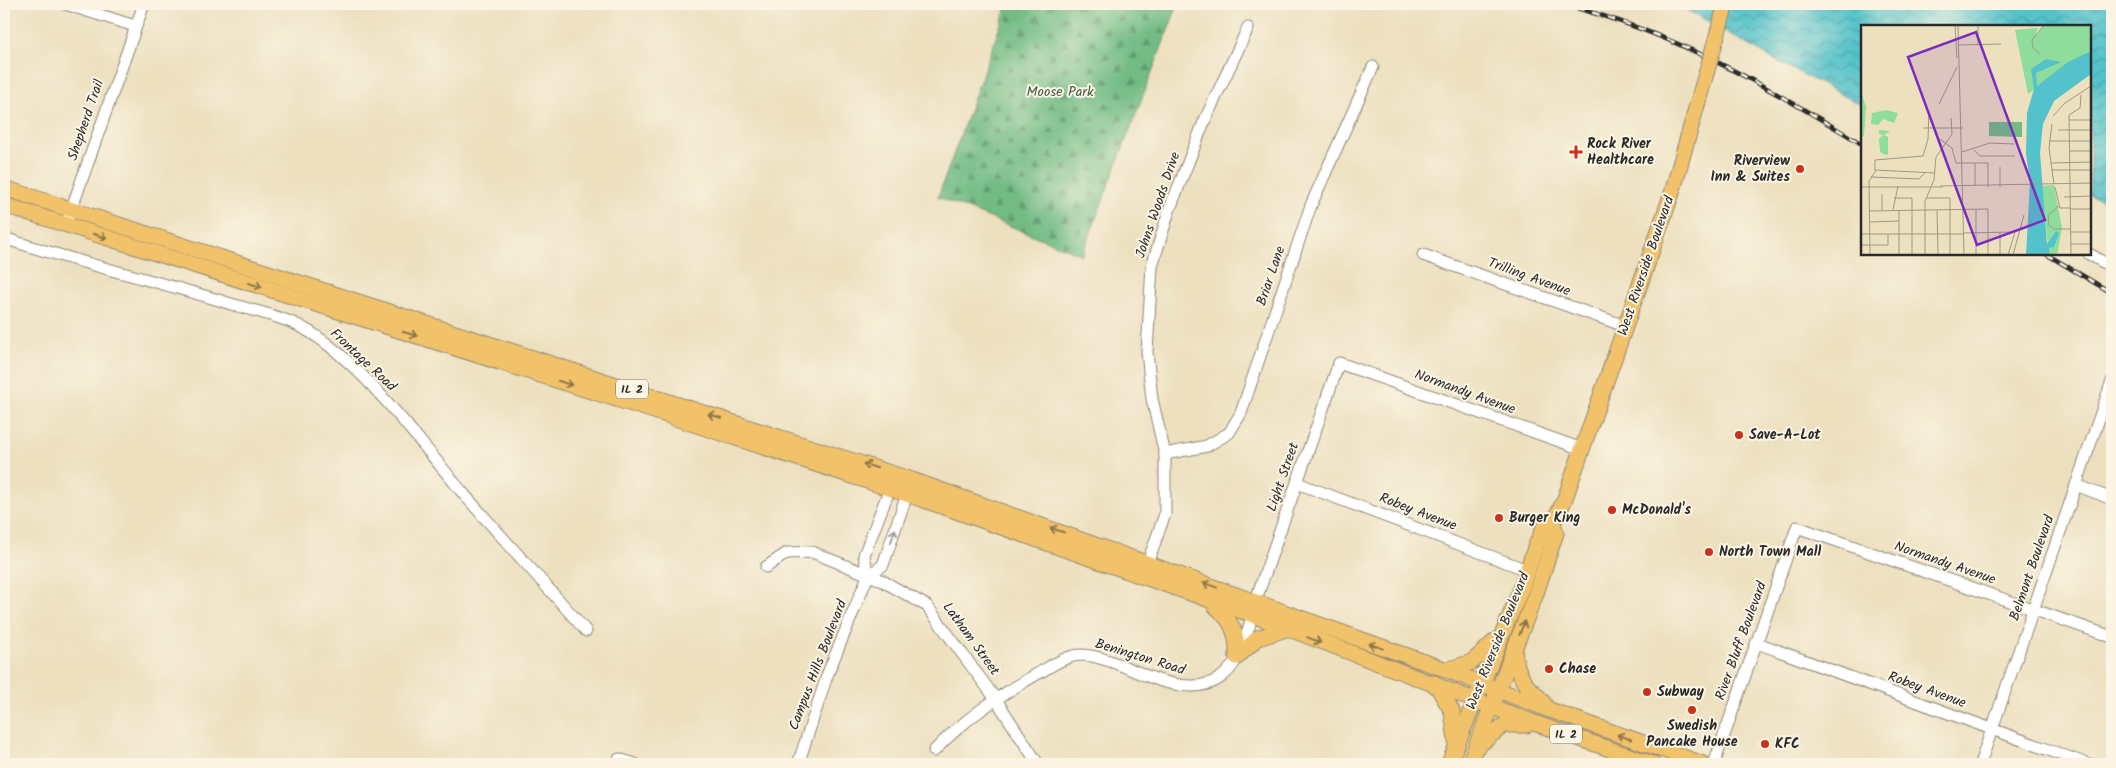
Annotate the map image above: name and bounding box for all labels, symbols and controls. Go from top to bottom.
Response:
inset map [1861,25,2091,255]
street label: Shepherd Trail [62,76,110,163]
park label: Moose Park [1027,81,1094,103]
place label: Rock River Healthcare [1587,133,1654,171]
marker: Rock River Healthcare [1569,145,1583,159]
street label: Johns Woods Drive [1130,148,1187,261]
place label: Riverview Inn & Suites [1711,150,1791,188]
marker: Riverview Inn & Suites [1794,163,1806,175]
street label: West Riverside Boulevard [1612,192,1681,339]
one-way arrow [92,232,108,241]
street label: Briar Lane [1251,243,1292,309]
street label: Trilling Avenue [1485,252,1574,302]
one-way arrow [247,281,263,291]
street label: Frontage Road [325,323,402,398]
one-way arrow [402,330,417,339]
street label: Normandy Avenue [1411,364,1519,421]
one-way arrow [557,378,573,388]
road number: IL 2 [616,379,648,398]
one-way arrow [708,411,724,420]
place label: Save-A-Lot [1749,424,1821,446]
marker: Save-A-Lot [1733,429,1745,441]
street label: Light Street [1261,439,1305,514]
one-way arrow [863,461,878,470]
street label: Robey Avenue [1376,487,1461,537]
place label: McDonald's [1622,499,1691,521]
marker: McDonald's [1606,504,1618,516]
place label: Burger King [1509,507,1580,529]
street label: Belmont Boulevard [2004,511,2061,624]
marker: Burger King [1493,512,1505,524]
one-way arrow [1049,525,1065,534]
one-way arrow [889,529,898,545]
street label: Normandy Avenue [1891,535,1999,591]
place label: North Town Mall [1719,541,1821,563]
marker: North Town Mall [1703,546,1715,558]
street label: West Riverside Boulevard [1460,568,1536,713]
street label: River Bluff Boulevard [1709,578,1773,704]
one-way arrow [1202,580,1218,589]
street label: Campus Hills Boulevard [783,596,853,733]
street label: Latham Street [937,598,1006,681]
one-way arrow [1518,621,1527,636]
street label: Benington Road [1092,633,1189,681]
one-way arrow [1306,636,1321,646]
one-way arrow [1369,641,1384,650]
place label: Chase [1559,658,1596,680]
marker: Chase [1543,663,1555,675]
street label: Robey Avenue [1885,666,1970,715]
place label: Subway [1657,681,1705,703]
marker: Subway [1641,686,1653,698]
marker: Swedish Pancake House [1686,704,1698,716]
place label: Swedish Pancake House [1646,715,1738,753]
road number: IL 2 [1550,724,1582,744]
one-way arrow [1617,732,1632,741]
place label: KFC [1775,733,1800,755]
marker: KFC [1759,738,1771,750]

